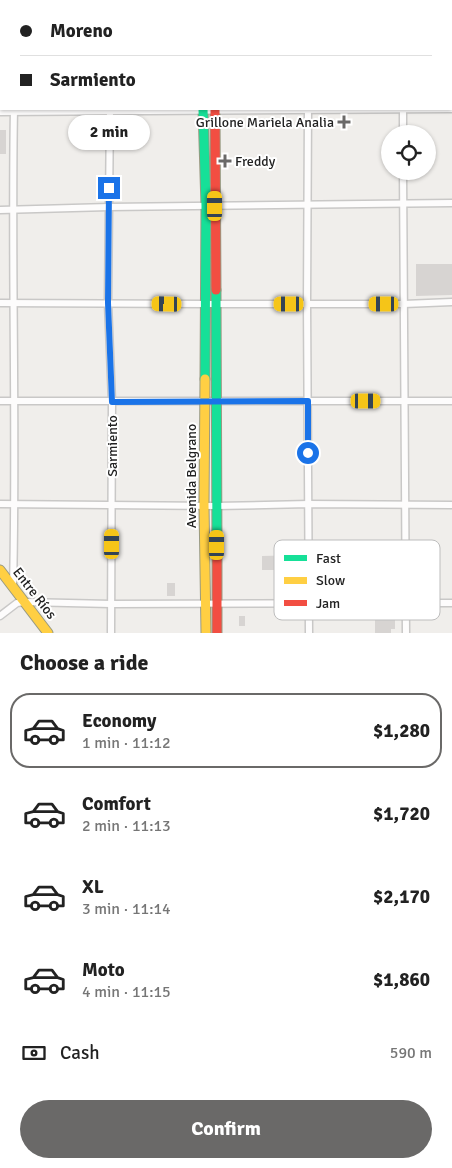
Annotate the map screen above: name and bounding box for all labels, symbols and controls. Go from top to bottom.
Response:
text: Moreno [50,19,113,43]
text: Sarmiento [50,68,136,92]
place label: Grillone Mariela Analia [196,114,334,131]
callout: 2 min [68,116,150,150]
marker: Grillone Mariela Analia [338,116,350,128]
text: 2 min [90,122,128,142]
map controls [381,125,436,180]
button: locate [381,125,436,180]
place label: Freddy [235,153,276,170]
marker: Freddy [219,155,231,167]
route end [98,177,120,199]
car [207,191,222,221]
car [151,296,182,312]
car [274,297,304,312]
car [369,297,399,312]
car [351,394,381,409]
street label: Sarmiento [104,415,121,477]
street label: Avenida Belgrano [183,424,200,528]
route start [297,442,319,464]
car [104,529,119,559]
car [209,530,224,560]
legend [274,540,440,620]
text: Fast [316,550,341,567]
street label: Entre Ríos [9,564,60,623]
text: Slow [316,572,345,589]
text: Jam [316,595,340,612]
text: Choose a ride [20,649,148,676]
icon: car [22,708,67,753]
text: Economy [82,709,156,733]
text: $1,280 [373,719,430,743]
text: 1 min · 11:12 [82,733,171,753]
icon: car [22,791,67,836]
text: Comfort [82,792,151,816]
text: $1,720 [373,802,430,826]
text: 2 min · 11:13 [82,816,171,836]
icon: car [22,874,67,919]
text: XL [82,875,104,899]
text: $2,170 [373,885,430,909]
text: 3 min · 11:14 [82,899,171,919]
icon: car [22,957,67,1002]
text: Moto [82,958,125,982]
text: $1,860 [373,968,430,992]
text: 4 min · 11:15 [82,982,171,1002]
icon: cash [20,1039,48,1067]
text: Cash [60,1041,100,1065]
text: 590 m [390,1043,432,1063]
button: Confirm [20,1100,432,1158]

